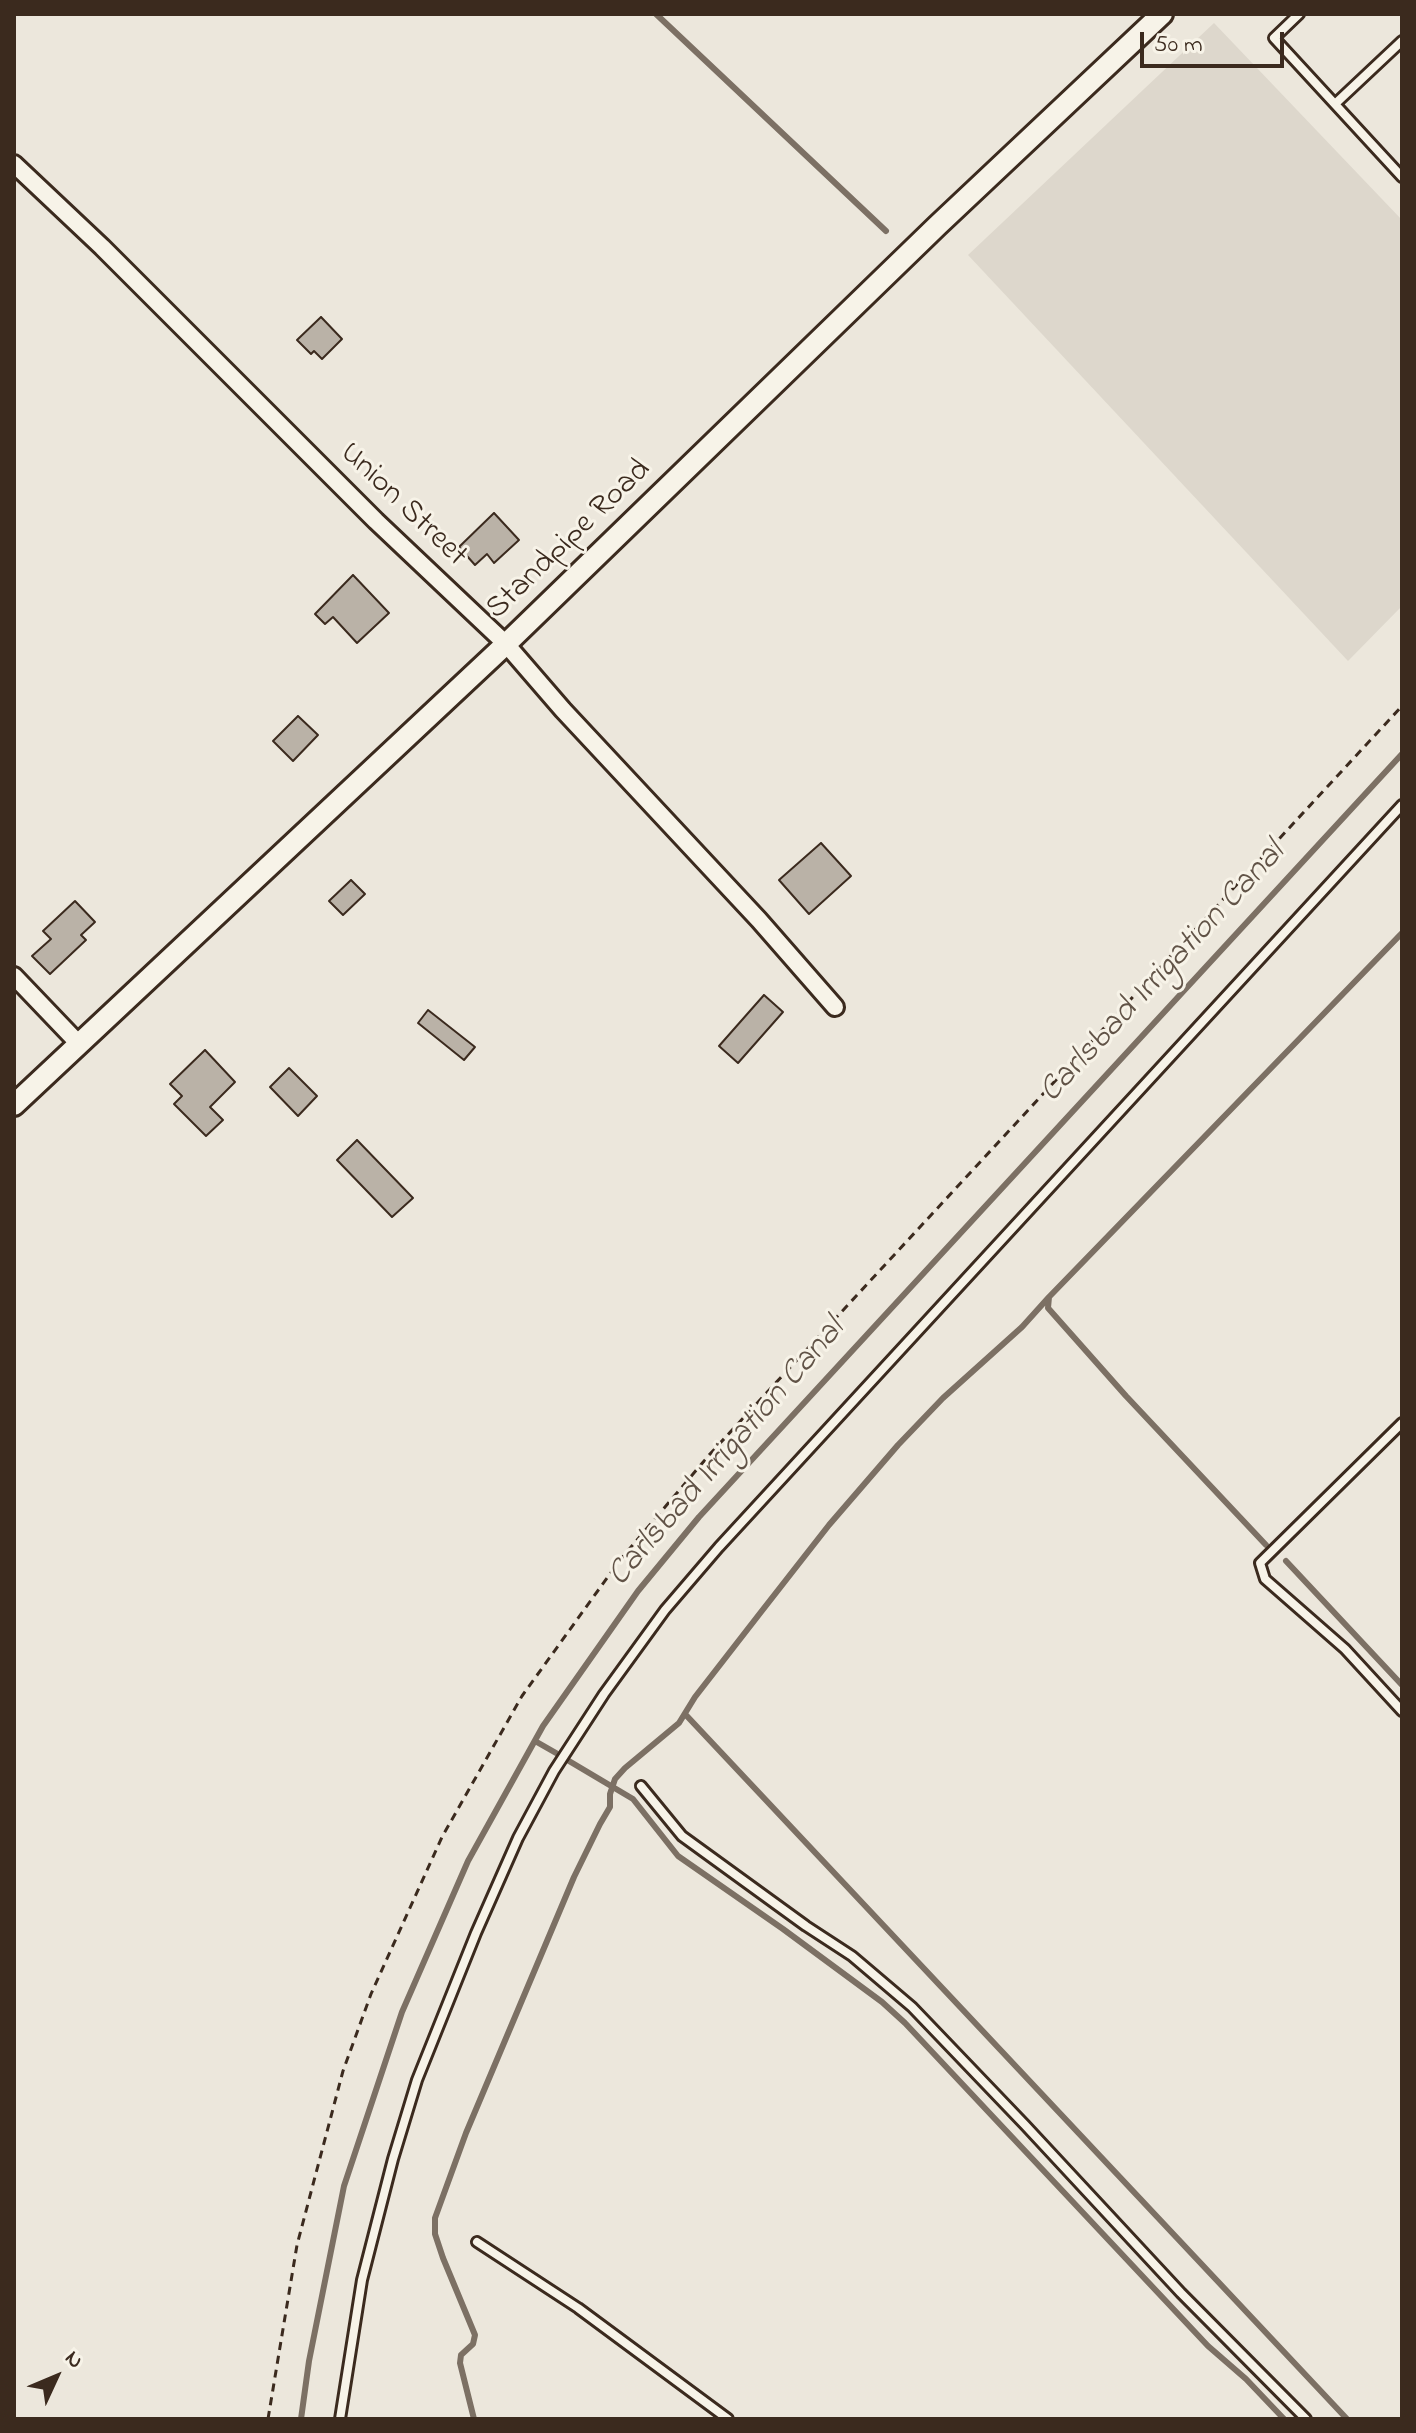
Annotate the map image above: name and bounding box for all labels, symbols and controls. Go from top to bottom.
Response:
scale bar [1144,16,1288,66]
text: 50 m [1154,28,1203,63]
street label: Union Street [330,436,474,576]
street label: Standpipe Road [479,453,661,629]
water label: Carlsbad Irrigation Canal [1033,835,1295,1113]
water label: Carlsbad Irrigation Canal [601,1312,855,1596]
north arrow [16,2337,96,2417]
text: N [57,2344,90,2377]

